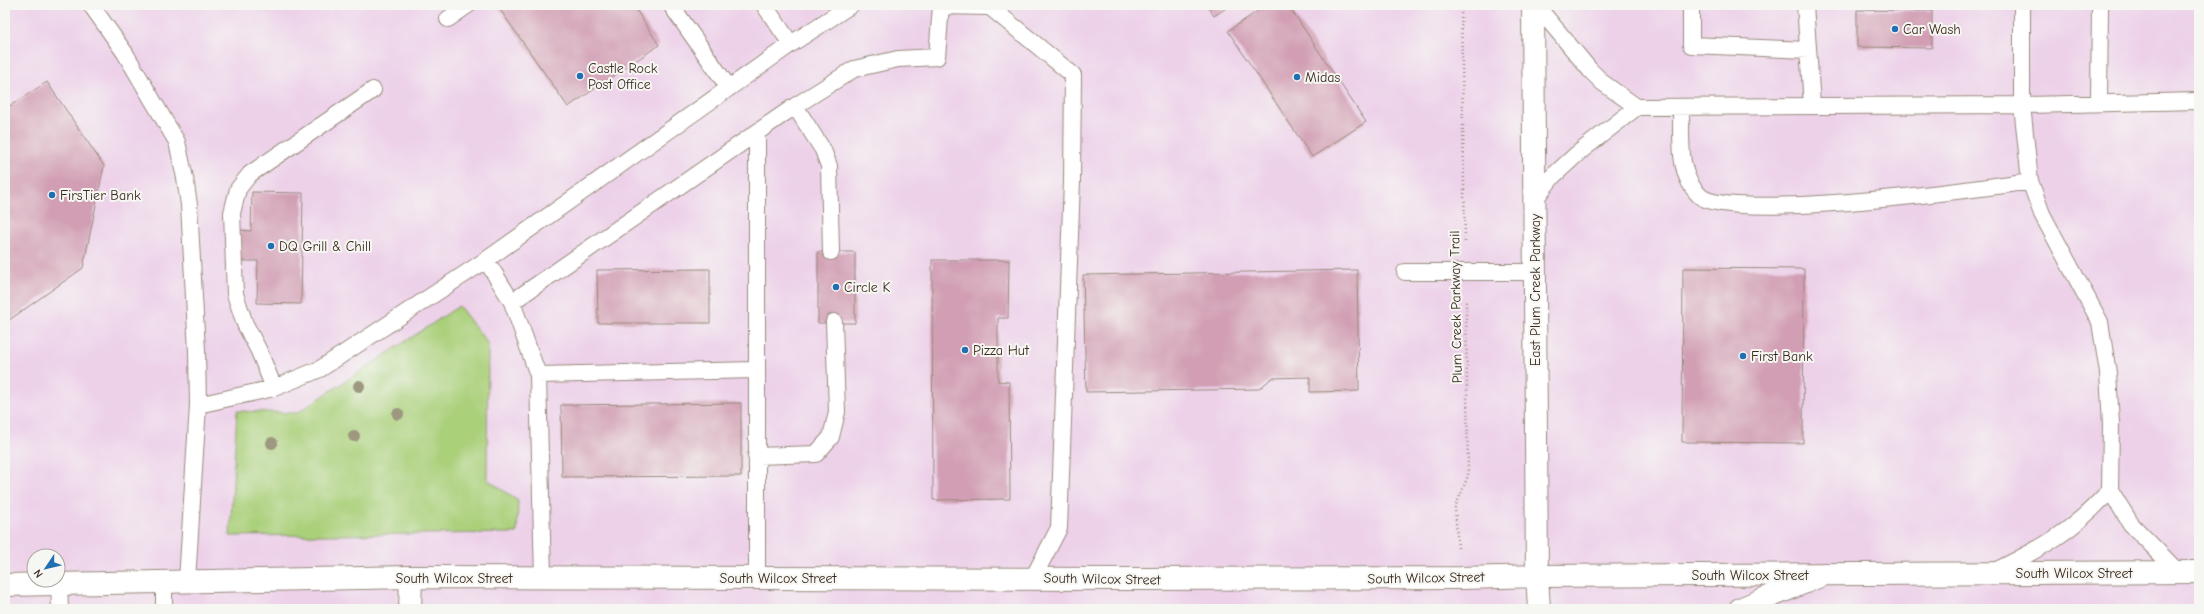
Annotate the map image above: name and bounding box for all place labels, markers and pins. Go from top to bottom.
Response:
place label: Car Wash [1903,21,1961,38]
marker: Car Wash [1890,24,1900,34]
place label: Castle Rock Post Office [588,60,658,93]
place label: Midas [1305,69,1341,86]
marker: Castle Rock Post Office [575,71,585,81]
marker: Midas [1292,72,1302,82]
place label: FirsTier Bank [60,187,141,204]
marker: FirsTier Bank [47,190,57,200]
place label: DQ Grill & Chill [279,238,371,255]
marker: DQ Grill & Chill [266,241,276,251]
place label: Circle K [844,279,890,296]
marker: Circle K [831,282,841,292]
place label: Pizza Hut [973,342,1030,359]
marker: Pizza Hut [960,345,970,355]
place label: First Bank [1751,348,1813,365]
marker: First Bank [1738,351,1748,361]

